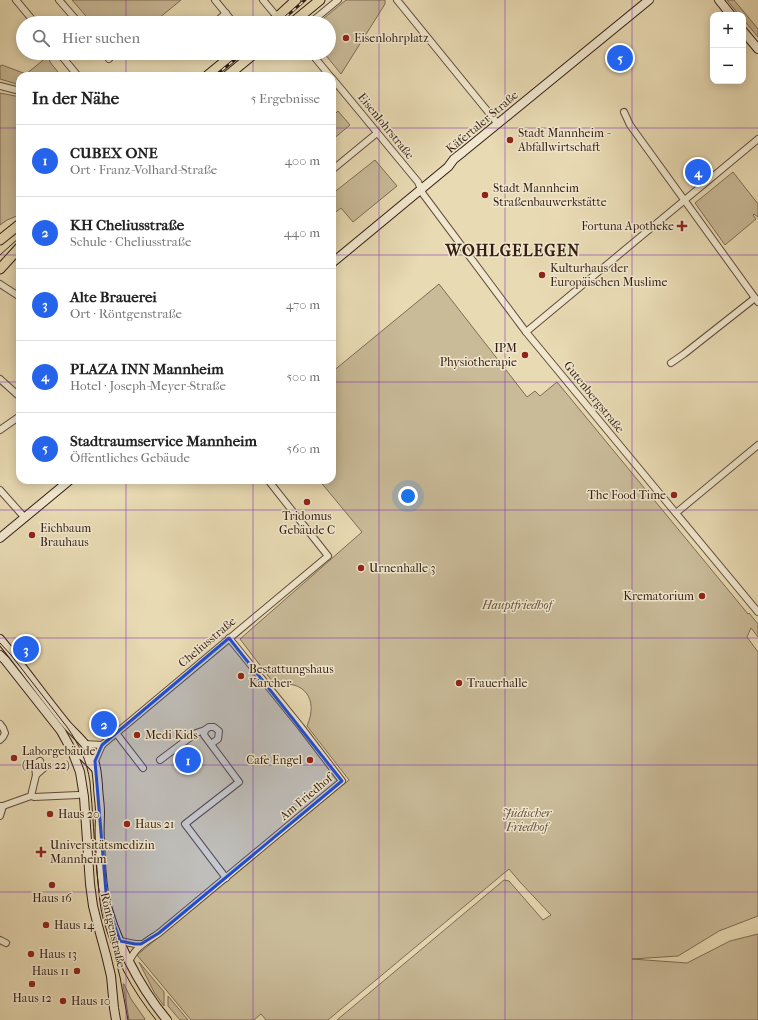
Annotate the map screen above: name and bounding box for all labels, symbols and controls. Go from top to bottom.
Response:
map controls [710,12,746,84]
button: + [710,12,746,48]
search box [16,16,336,60]
icon: search [30,27,52,49]
text: Hier suchen [62,29,140,47]
place label: Eisenlohrplatz [354,31,429,45]
marker: Eisenlohrplatz [341,33,351,43]
pin: 5 [607,43,633,73]
button: − [710,48,746,84]
text: In der Nähe [32,88,119,108]
street label: Käfertaler Straße [443,88,521,156]
street label: Eisenlohrstraße [355,90,417,162]
text: 5 Ergebnisse [251,91,320,106]
place label: Stadt Mannheim - Abfallwirtschaft [517,126,612,154]
marker: Stadt Mannheim - Abfallwirtschaft [505,135,515,145]
text: CUBEX ONE [70,144,158,162]
text: 1 [43,153,47,168]
text: 400 m [284,153,320,168]
pin: 4 [685,157,711,187]
text: Ort · Franz-Volhard-Straße [70,162,217,177]
place label: Stadt Mannheim Straßenbauwerkstätte [493,181,607,209]
marker: Stadt Mannheim Straßenbauwerkstätte [480,190,490,200]
text: KH Cheliusstraße [70,216,184,234]
place label: Fortuna Apotheke [581,219,674,233]
marker: Fortuna Apotheke [677,221,687,231]
text: 2 [42,225,48,240]
text: 440 m [284,225,320,240]
text: Schule · Cheliusstraße [70,234,191,249]
district label: WOHLGELEGEN [445,241,580,260]
place label: Kulturhaus der Europäischen Muslime [550,261,667,289]
marker: Kulturhaus der Europäischen Muslime [537,270,547,280]
text: Alte Brauerei [70,288,157,306]
text: 3 [42,297,48,312]
text: 470 m [286,297,320,312]
text: Ort · Röntgenstraße [70,306,182,321]
place label: IPM Physiotherapie [440,341,517,369]
marker: IPM Physiotherapie [520,350,530,360]
street label: Gutenbergstraße [561,358,627,436]
text: PLAZA INN Mannheim [70,360,224,378]
text: 4 [41,369,49,384]
text: 500 m [286,369,320,384]
text: Hotel · Joseph-Meyer-Straße [70,378,226,393]
text: Stadtraumservice Mannheim [70,432,257,450]
text: 5 [42,441,48,456]
text: 560 m [287,441,320,456]
text: Öffentliches Gebäude [70,450,190,465]
your location [398,486,418,506]
place label: The Food Time [588,488,666,502]
marker: The Food Time [669,490,679,500]
marker: Tridomus Gebäude C [302,497,312,507]
place label: Tridomus Gebäude C [279,509,335,537]
place label: Eichbaum Brauhaus [40,521,91,549]
marker: Eichbaum Brauhaus [27,530,37,540]
place label: Urnenhalle 3 [369,561,436,575]
marker: Urnenhalle 3 [356,563,366,573]
place label: Krematorium [623,589,694,603]
marker: Krematorium [697,591,707,601]
park label: Hauptfriedhof [481,598,554,612]
street label: Cheliusstraße [175,614,239,670]
pin: 3 [13,634,39,664]
place label: Bestattungshaus Karcher [249,662,334,690]
marker: Bestattungshaus Karcher [236,671,246,681]
place label: Trauerhalle [467,676,527,690]
marker: Trauerhalle [454,678,464,688]
pin: 2 [91,709,117,739]
place label: Medi Kids [145,728,198,742]
marker: Medi Kids [132,730,142,740]
place label: Laborgebäude (Haus 22) [22,744,96,772]
pin: 1 [175,745,201,775]
marker: Laborgebäude (Haus 22) [9,753,19,763]
place label: Cafe Engel [246,753,303,767]
marker: Cafe Engel [305,755,315,765]
street label: Am Friedhof [276,769,338,824]
park label: Jüdischer Friedhof [503,806,553,834]
place label: Haus 20 [58,807,100,821]
marker: Haus 20 [45,809,55,819]
place label: Haus 21 [135,817,174,831]
marker: Haus 21 [122,819,132,829]
place label: Universitätsmedizin Mannheim [50,838,155,866]
marker: Universitätsmedizin Mannheim [35,846,47,858]
marker: Haus 16 [47,880,57,890]
place label: Haus 16 [32,891,72,905]
street label: Röntgenstraße [98,891,128,969]
place label: Haus 14 [54,918,95,932]
marker: Haus 14 [41,920,51,930]
place label: Haus 13 [39,947,77,961]
marker: Haus 13 [26,949,36,959]
place label: Haus 11 [32,964,69,978]
marker: Haus 11 [72,966,82,976]
marker: Haus 12 [27,979,37,989]
place label: Haus 12 [12,991,52,1005]
place label: Haus 10 [71,994,111,1008]
marker: Haus 10 [58,996,68,1006]

